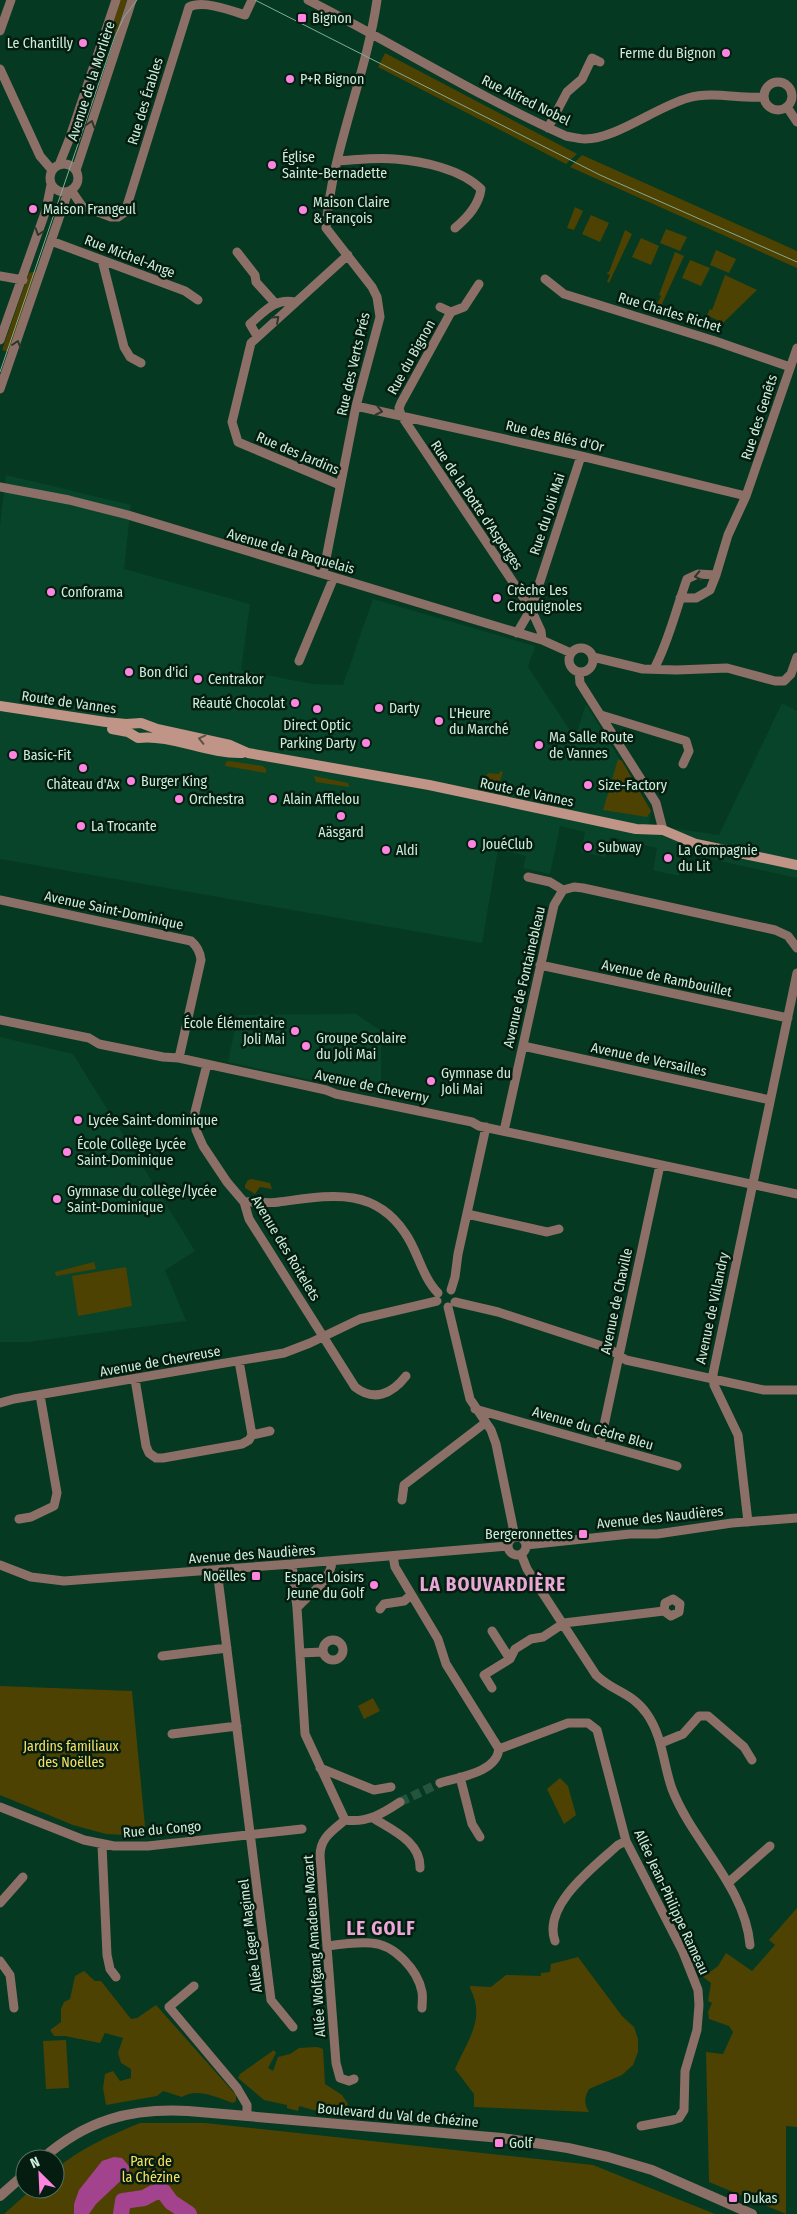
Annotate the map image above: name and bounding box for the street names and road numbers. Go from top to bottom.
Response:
street label: Avenue de la Morlière [64,19,119,143]
street label: Rue des Érables [123,55,167,147]
street label: Rue Alfred Nobel [479,72,573,129]
street label: Rue Michel-Ange [82,231,178,282]
street label: Rue Charles Richet [616,289,724,336]
street label: Rue des Verts Prés [333,311,374,418]
street label: Rue du Bignon [384,317,439,398]
street label: Rue des Genêts [738,372,781,462]
street label: Rue des Blés d'Or [504,417,606,456]
street label: Rue des Jardins [254,428,342,479]
street label: Rue de la Botte d'Asperges [427,437,526,573]
street label: Rue du Joli Mai [526,471,569,557]
street label: Avenue de la Paquelais [225,525,357,578]
street label: Route de Vannes [20,687,117,718]
street label: Route de Vannes [478,774,575,811]
street label: Avenue Saint-Dominique [43,887,185,934]
street label: Avenue de Fontainebleau [500,905,549,1050]
street label: Avenue de Rambouillet [600,956,734,1001]
street label: Avenue de Versailles [589,1039,708,1080]
street label: Avenue de Cheverny [314,1066,431,1107]
street label: Avenue des Roitelets [247,1193,324,1304]
street label: Avenue de Chaville [597,1246,636,1356]
street label: Avenue de Villandry [692,1250,733,1366]
street label: Avenue de Chevreuse [98,1343,222,1380]
street label: Avenue du Cèdre Bleu [530,1403,655,1454]
street label: Avenue des Naudières [596,1502,724,1533]
street label: Avenue des Naudières [188,1542,316,1567]
street label: Rue du Congo [122,1818,202,1841]
street label: Allée Jean-Philippe Rameau [630,1827,713,1977]
street label: Allée Wolfgang Amadeus Mozart [300,1854,329,2038]
street label: Allée Léger Magimel [235,1878,266,1994]
street label: Boulevard du Val de Chézine [317,2100,479,2131]

